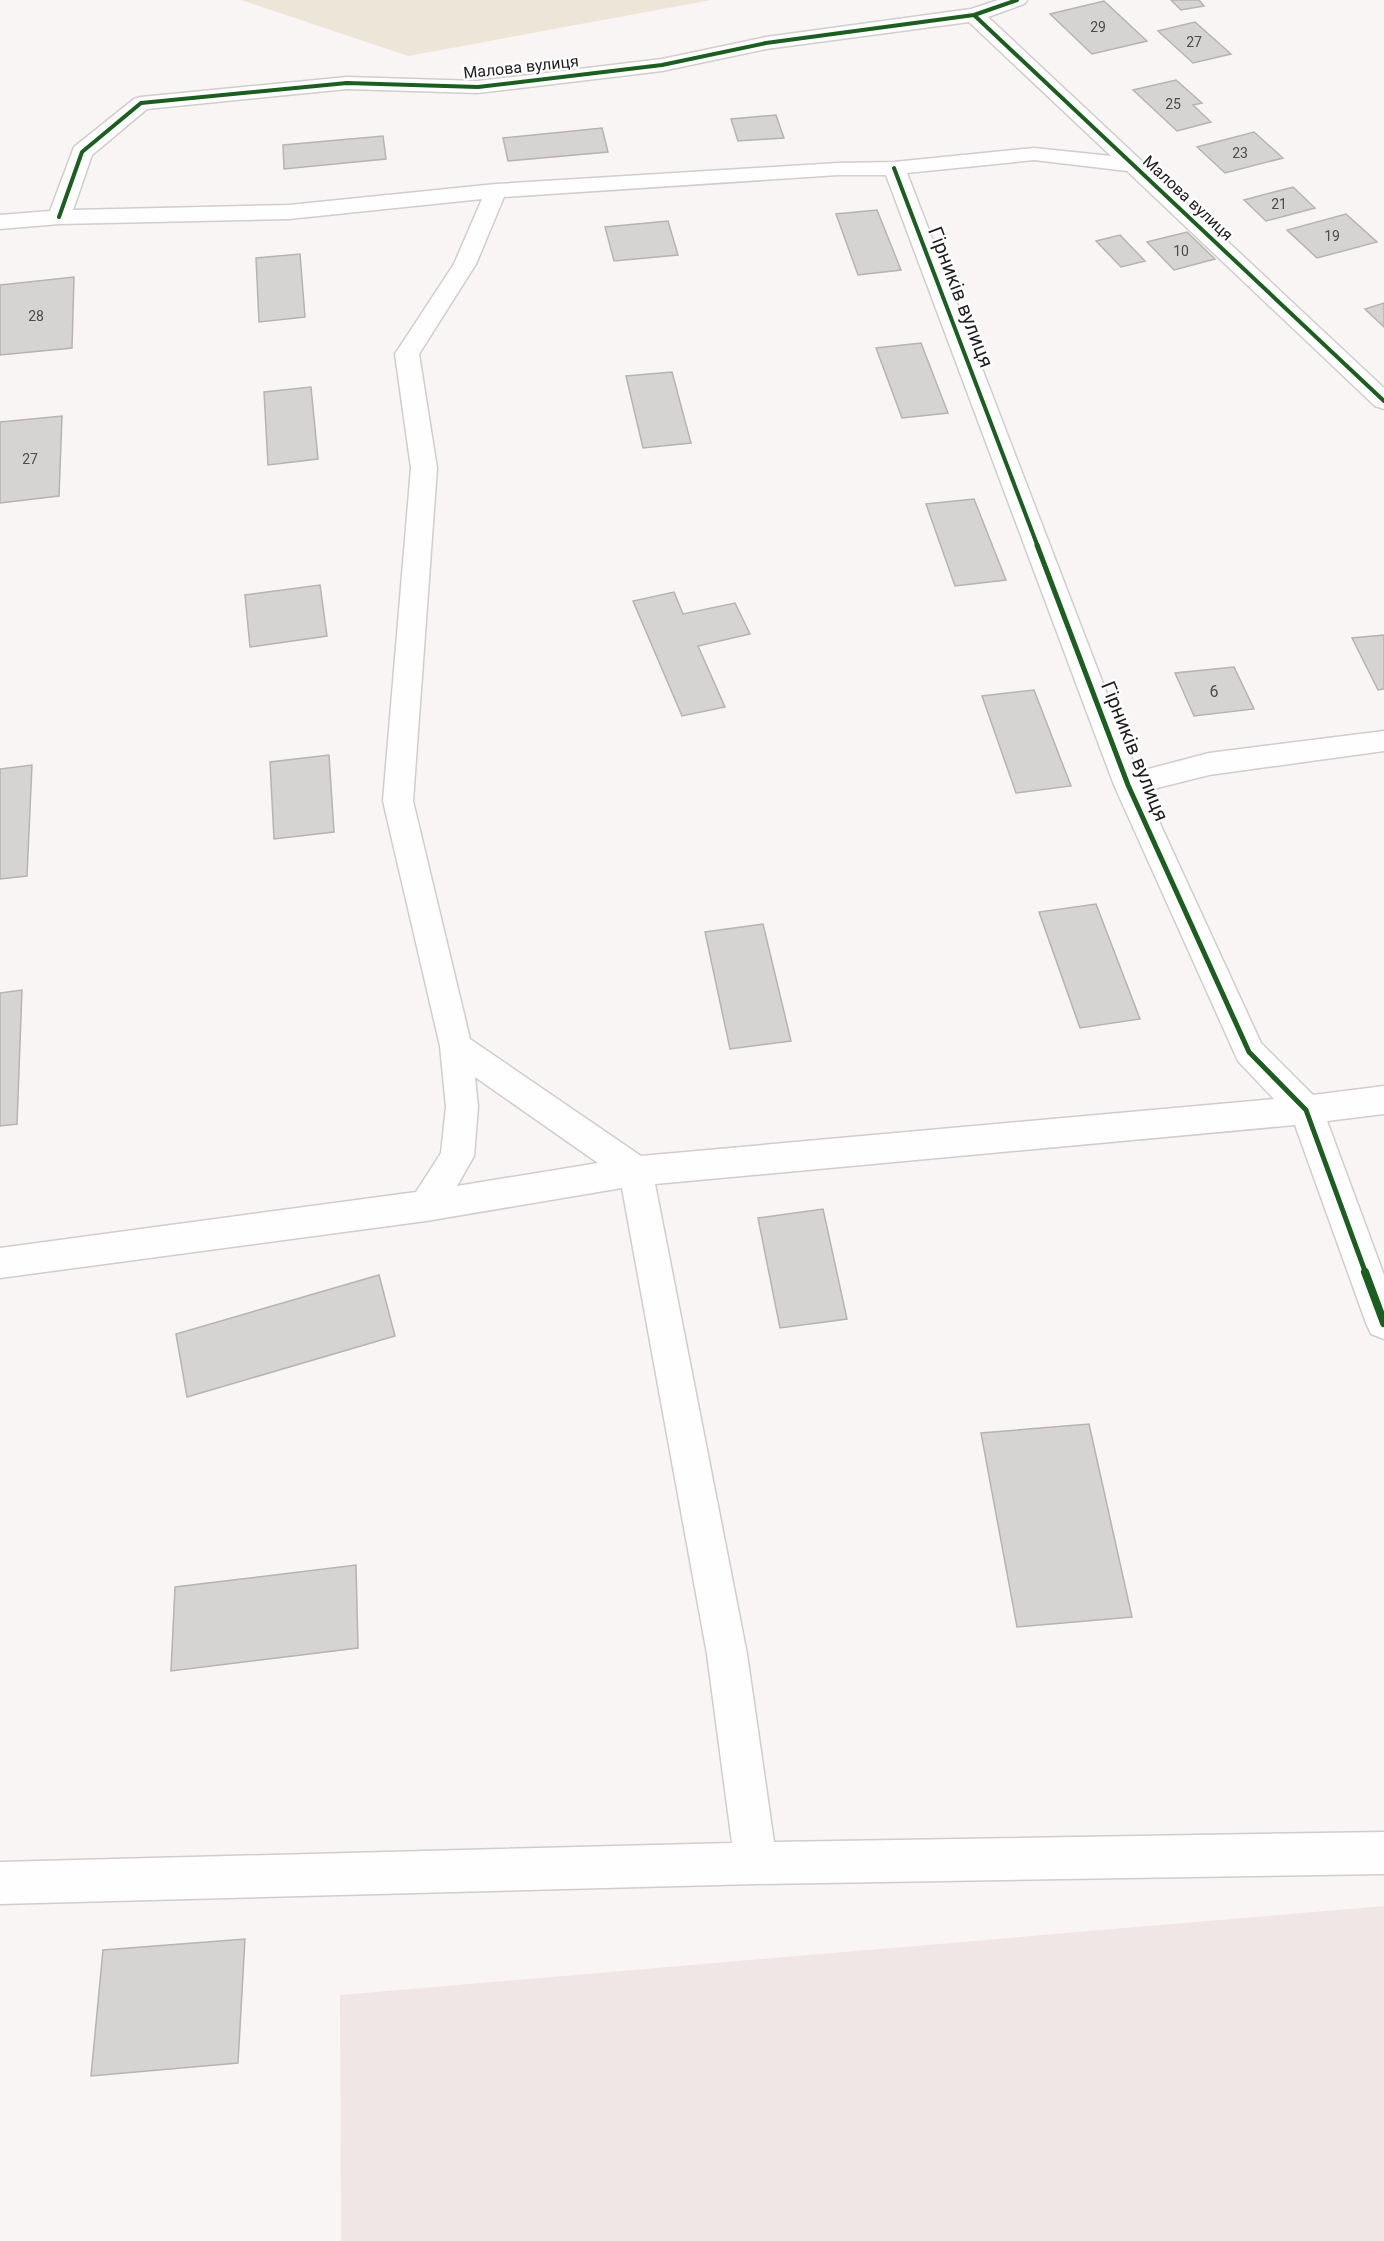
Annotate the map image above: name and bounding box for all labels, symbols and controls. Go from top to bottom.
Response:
house number: 29 [1090,19,1106,35]
house number: 27 [1186,34,1202,50]
street label: Малова вулиця [462,51,580,83]
house number: 25 [1165,96,1181,112]
house number: 23 [1232,145,1248,161]
street label: Малова вулиця [1139,151,1237,245]
house number: 21 [1271,196,1287,212]
street label: Гірників вулиця [923,223,999,371]
house number: 19 [1324,228,1340,244]
house number: 10 [1173,243,1189,259]
house number: 28 [28,308,44,324]
house number: 27 [22,451,38,467]
street label: Гірників вулиця [1096,678,1174,824]
house number: 6 [1210,682,1219,701]

